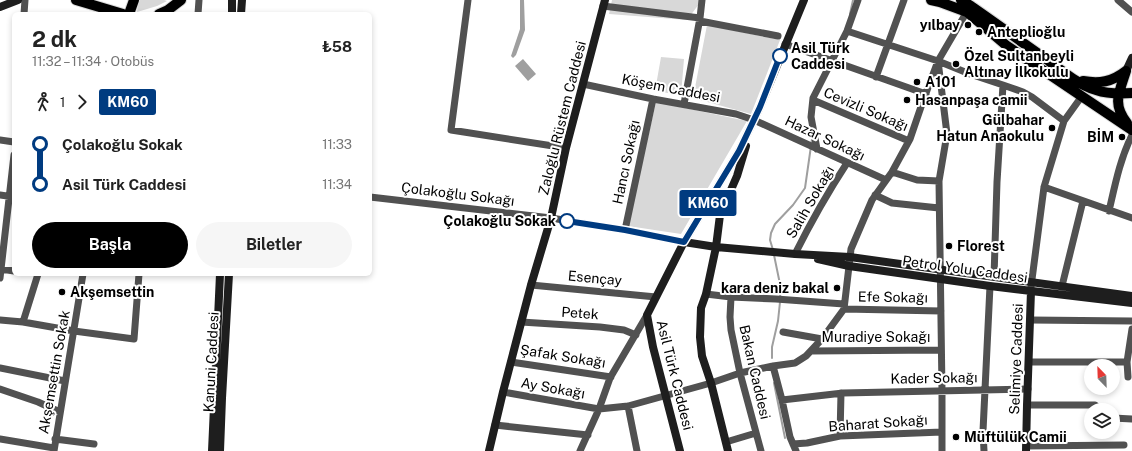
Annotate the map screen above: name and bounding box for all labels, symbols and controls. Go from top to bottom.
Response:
place label: yılbay [920,17,960,33]
marker: yılbay [963,20,973,30]
place label: Anteplioğlu [987,24,1065,40]
text: 2 dk [32,26,77,52]
marker: Anteplioğlu [974,27,984,37]
text: ₺58 [322,38,352,55]
street label: Zaloğlu Rüstem Caddesi [535,39,589,197]
place label: Asil Türk Caddesi [791,40,850,72]
place label: Özel Sultanbeyli Altınay İlkokulu [964,47,1074,80]
marker: Asil Türk Caddesi [772,48,788,64]
text: 11:32 – 11:34 · Otobüs [32,54,154,69]
marker: Özel Sultanbeyli Altınay İlkokulu [951,59,961,69]
street label: Köşem Caddesi [620,71,722,105]
place label: A101 [925,74,956,90]
marker: A101 [912,77,922,87]
street label: Cevizli Sokağı [821,84,911,134]
icon: walk [32,91,54,113]
icon: forward [71,91,93,113]
place label: Hasanpaşa camii [915,92,1028,108]
text: KM60 [107,94,148,110]
text: 1 [60,95,65,110]
marker: Hasanpaşa camii [902,95,912,105]
street label: Hazar Sokağı [782,112,868,164]
place label: Gülbahar Hatun Anaokulu [936,112,1044,144]
street label: Hancı Sokağı [609,118,643,206]
marker: Gülbahar Hatun Anaokulu [1047,123,1057,133]
place label: BİM [1087,128,1114,145]
marker: BİM [1117,132,1127,142]
text: Çolakoğlu Sokak [62,136,183,153]
text: 11:33 [322,137,352,152]
street label: Salih Sokağı [783,163,837,241]
text: Asil Türk Caddesi [62,176,186,193]
text: 11:34 [322,177,352,192]
street label: Çolakoğlu Sokağı [400,179,516,209]
line badge: KM60 [680,190,736,216]
text: KM60 [687,195,729,211]
place label: Çolakoğlu Sokak [443,213,556,229]
marker: Çolakoğlu Sokak [559,213,575,229]
button: Başla [32,222,188,268]
button: Biletler [196,222,352,268]
place label: Florest [957,238,1005,254]
marker: Florest [944,241,954,251]
street label: Petrol Yolu Caddesi [901,252,1029,286]
street label: Esençay [567,268,623,288]
place label: kara deniz bakal [721,280,829,296]
marker: kara deniz bakal [832,283,842,293]
place label: Akşemsettin [70,284,154,300]
marker: Akşemsettin [57,287,67,297]
street label: Efe Sokağı [858,288,928,306]
street label: Selimiye Caddesi [1006,303,1026,415]
street label: Petek [561,304,599,322]
street label: Akşemsettin Sokak [35,309,73,435]
street label: Kanuni Caddesi [200,311,222,413]
street label: Asil Türk Caddesi [654,318,696,432]
street label: Bakan Caddesi [736,323,774,421]
street label: Muradiye Sokağı [822,329,930,345]
street label: Şafak Sokağı [519,341,607,371]
north arrow [1084,359,1120,395]
map controls [1084,359,1120,439]
street label: Kader Sokağı [890,369,978,387]
street label: Ay Sokağı [520,374,586,402]
button: layers [1084,403,1120,439]
street label: Baharat Sokağı [828,412,928,434]
place label: Müftülük Camii [964,429,1067,445]
marker: Müftülük Camii [951,432,961,442]

